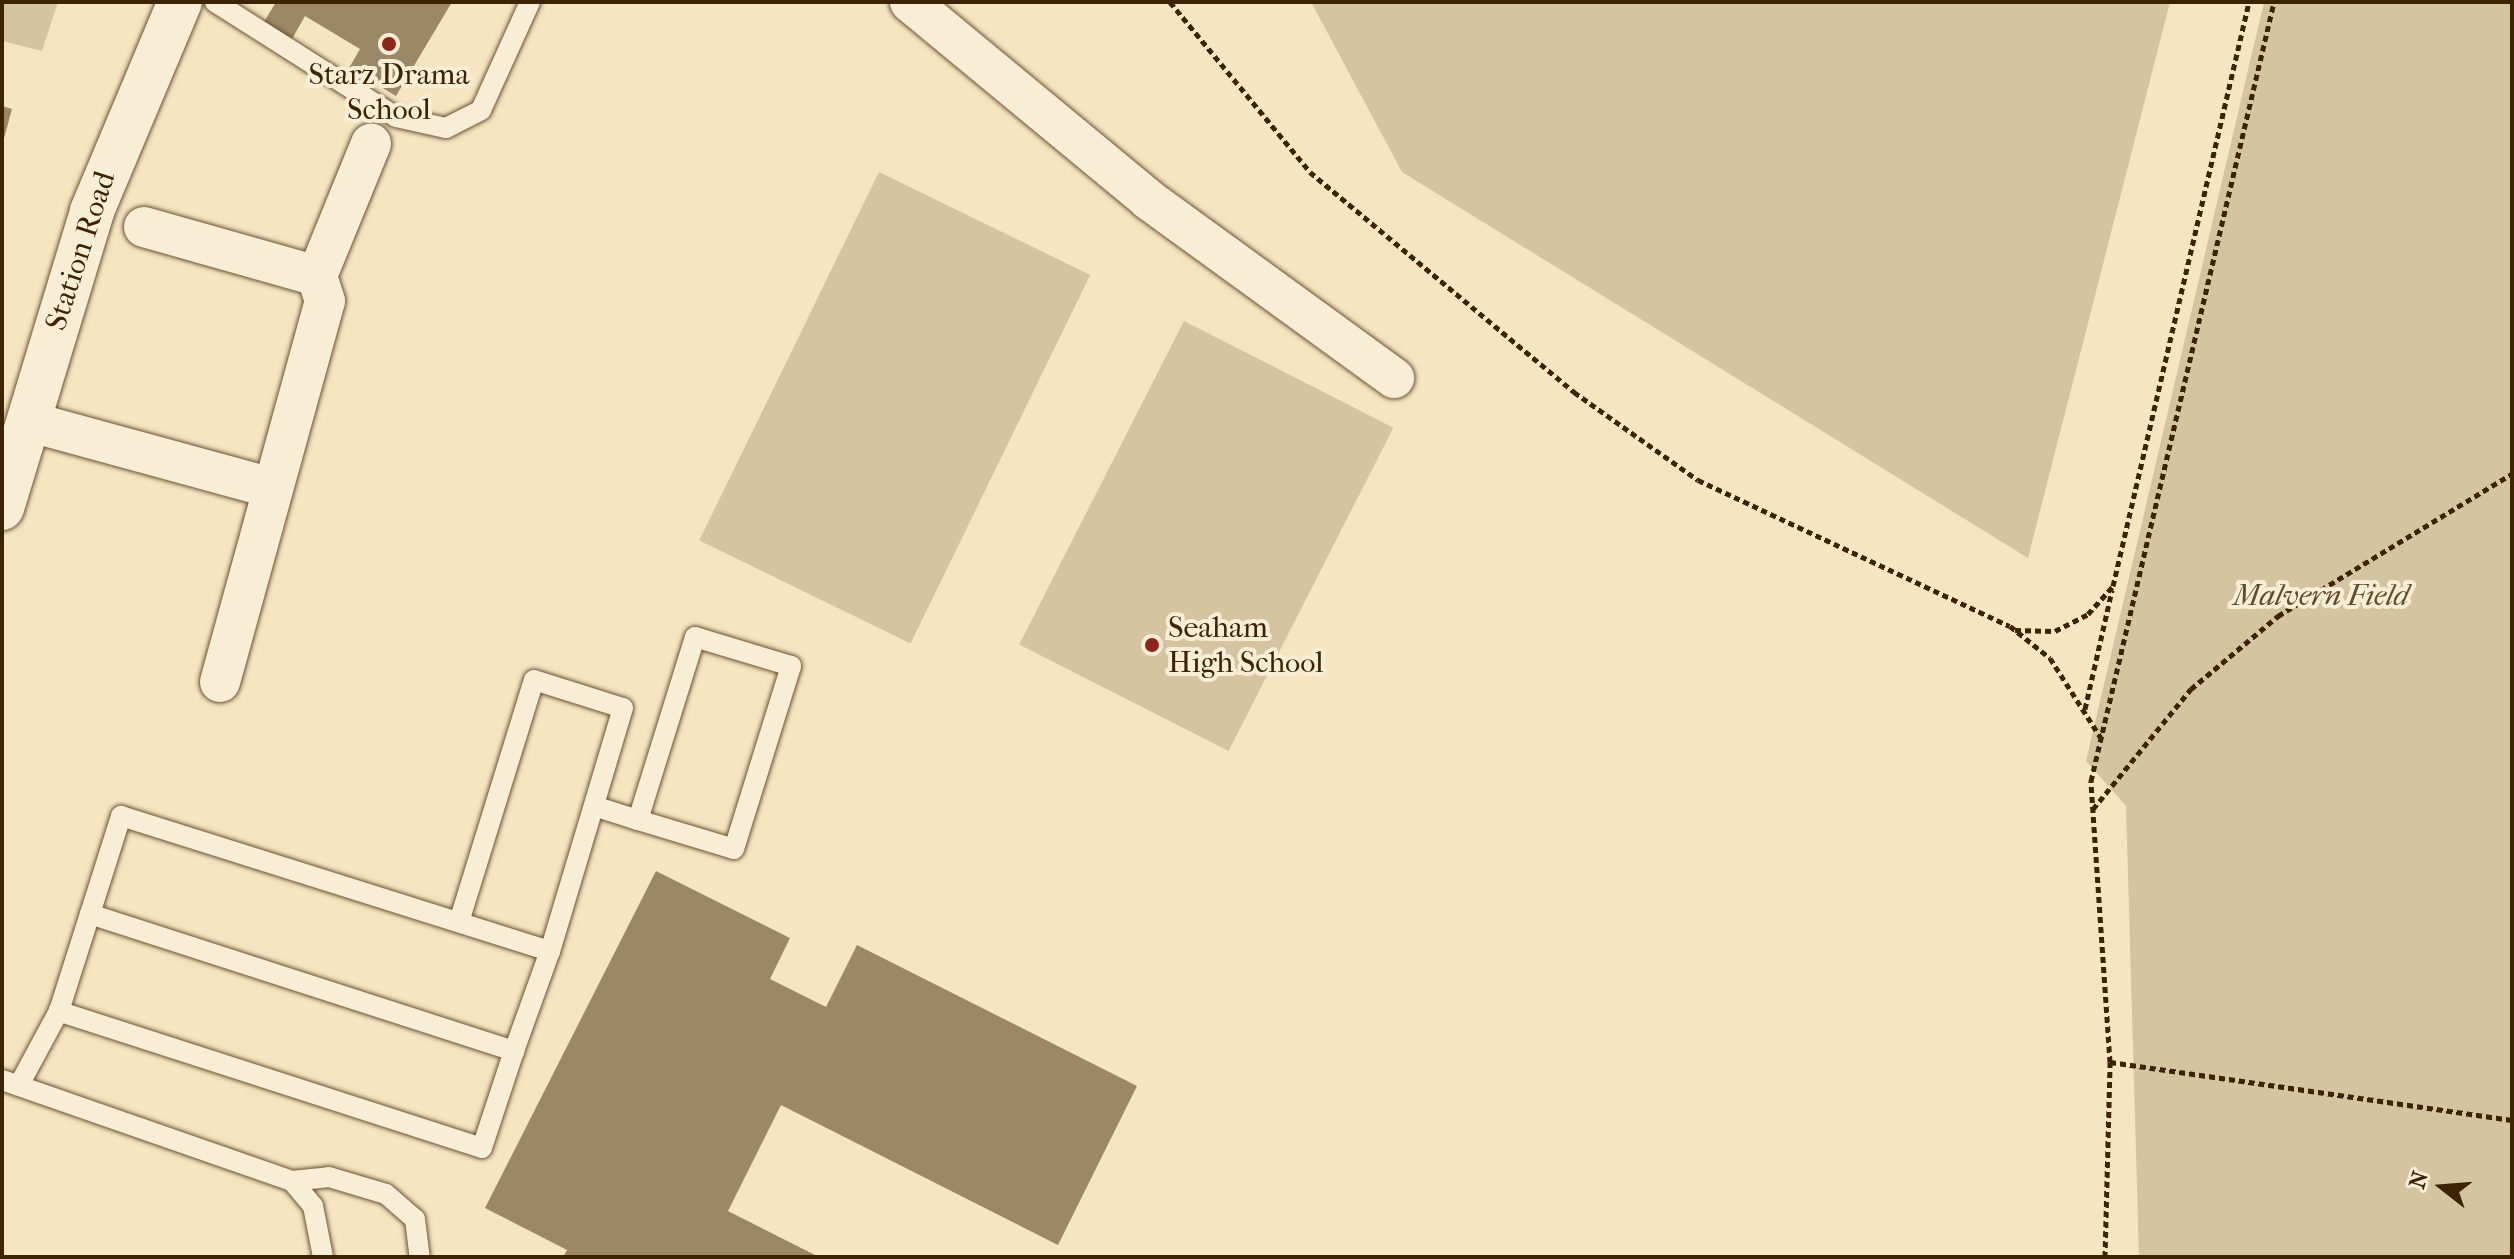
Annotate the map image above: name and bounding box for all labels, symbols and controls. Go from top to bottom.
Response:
marker: Starz Drama School [380,35,398,53]
place label: Starz Drama School [309,57,469,128]
street label: Station Road [38,167,124,335]
park label: Malvern Field [2233,578,2409,614]
place label: Seaham High School [1168,610,1324,680]
marker: Seaham High School [1143,636,1161,654]
north arrow [2402,1147,2482,1227]
text: N [2404,1168,2434,1192]

